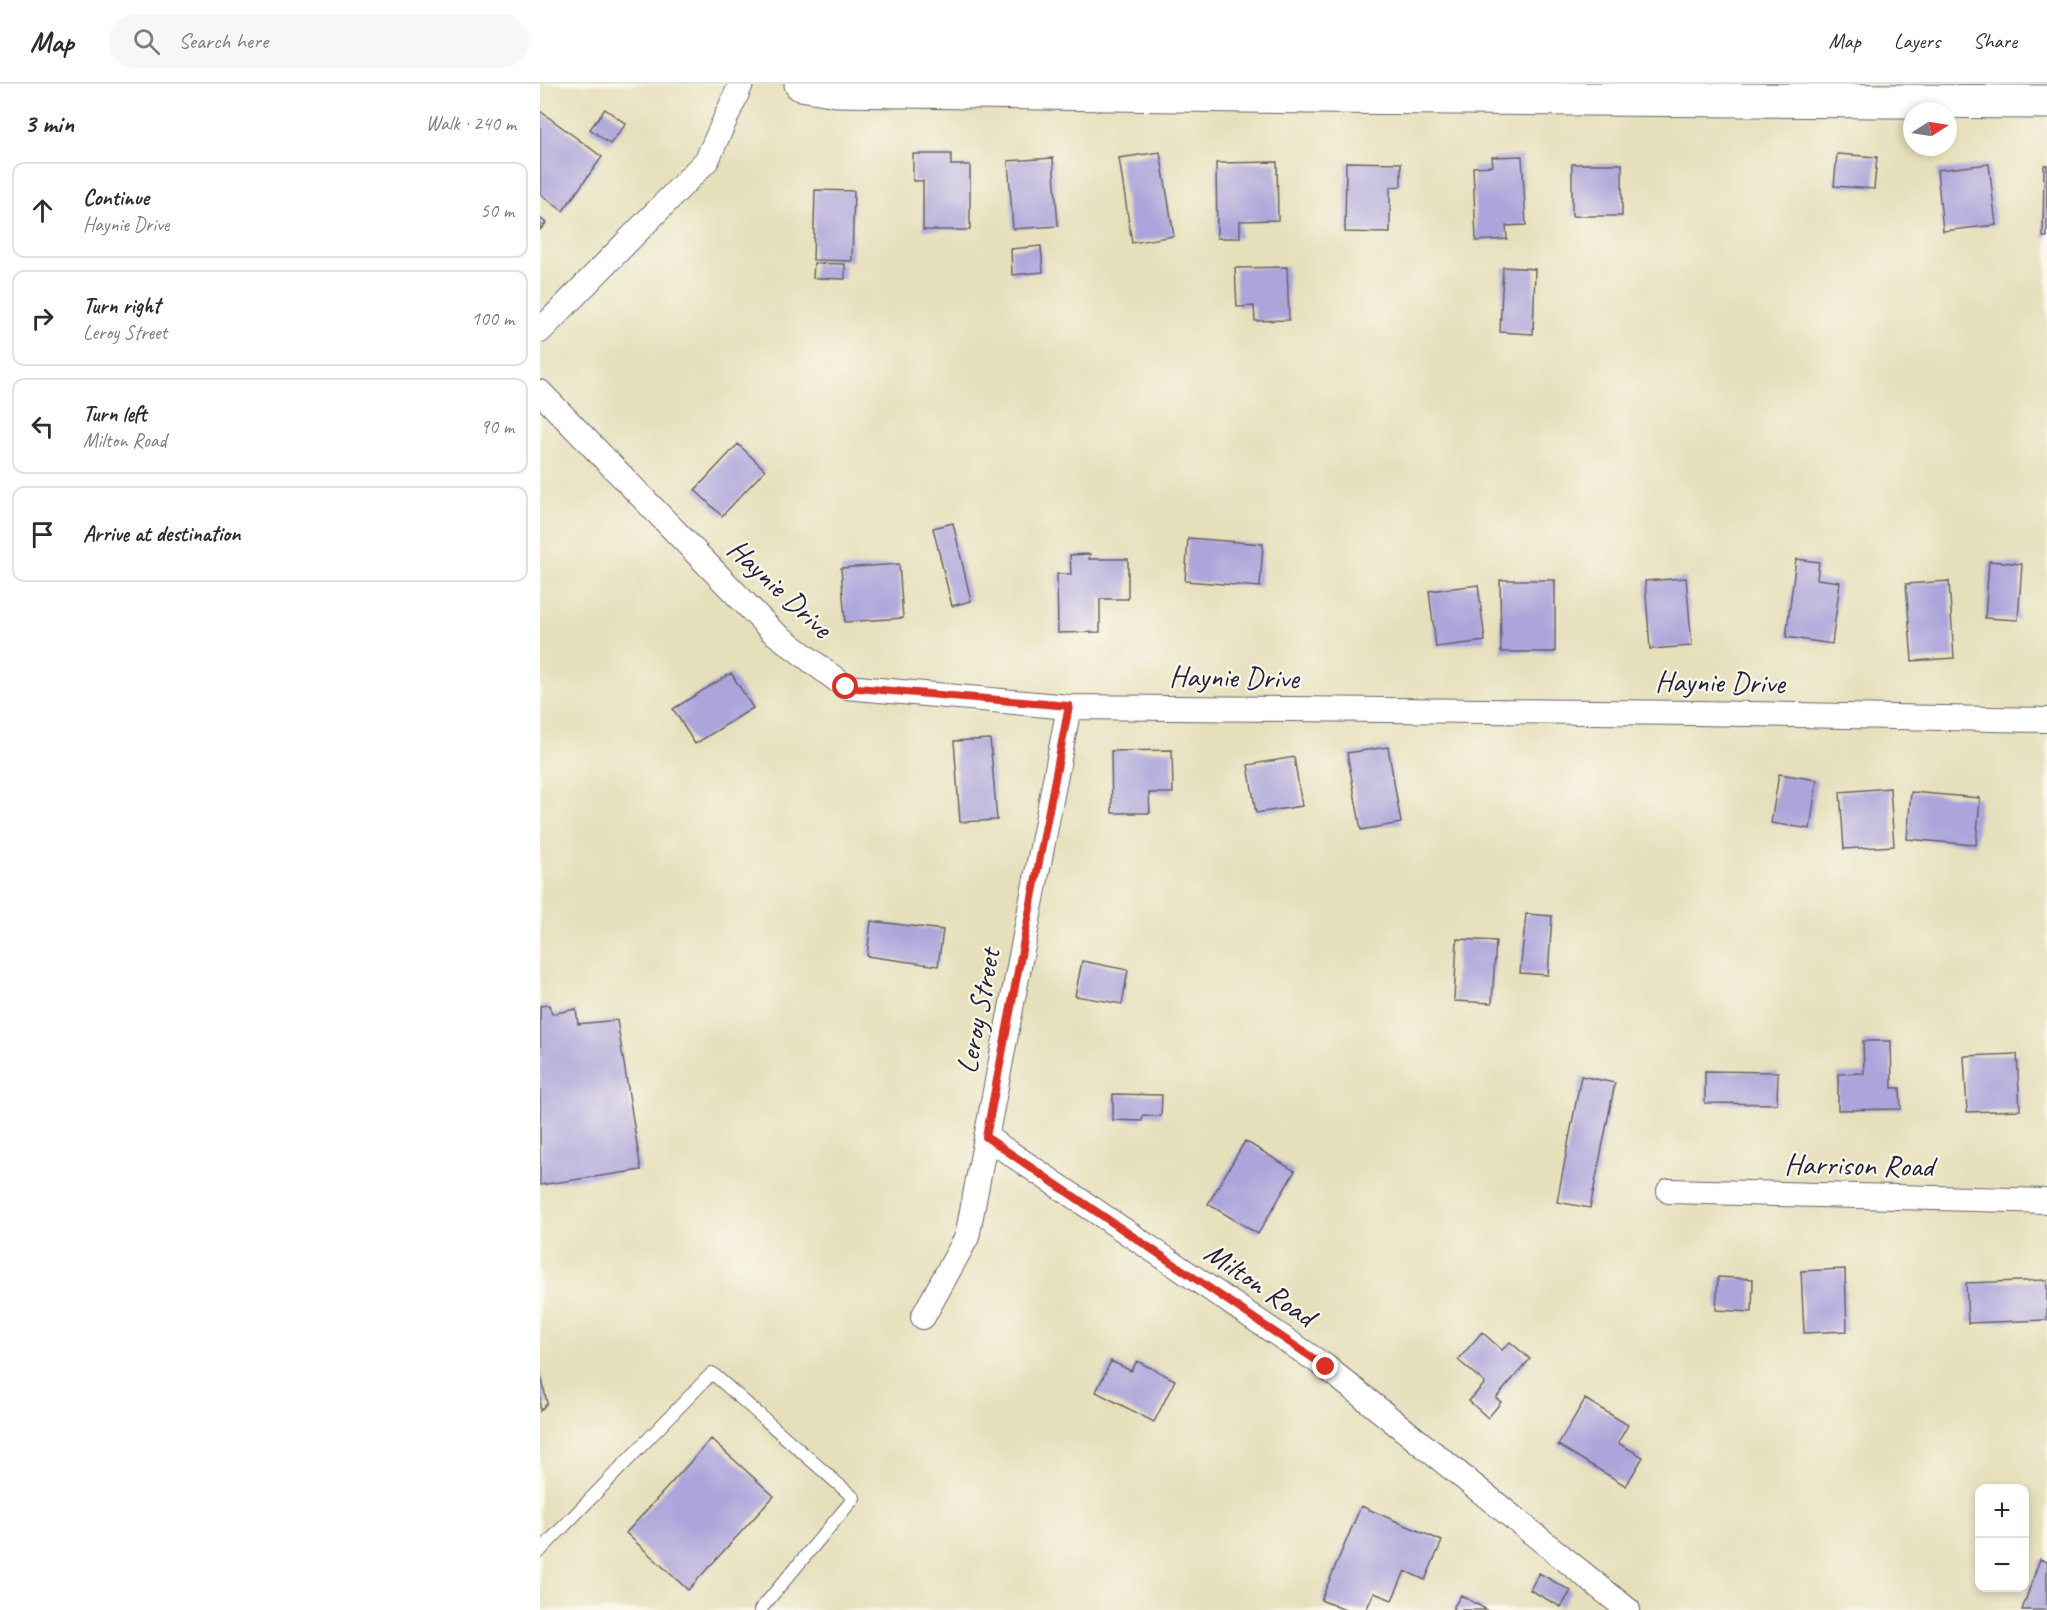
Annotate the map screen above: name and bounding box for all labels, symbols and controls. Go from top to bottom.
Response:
search box [109,14,529,68]
text: Map [30,24,73,59]
icon: search [130,25,163,58]
text: Search here [178,27,268,55]
text: Map [1828,28,1861,54]
text: Layers [1894,28,1940,54]
text: Share [1973,28,2017,54]
north arrow [1903,102,1957,156]
text: 3 min [24,107,74,140]
text: Walk · 240 m [426,111,516,136]
text: Continue [83,184,149,212]
icon: ahead [26,194,59,227]
text: 50 m [480,198,514,223]
text: Haynie Drive [83,212,169,237]
text: Turn right [83,292,160,320]
icon: right [26,302,59,335]
text: 100 m [471,306,514,331]
text: Leroy Street [83,320,167,345]
text: Turn left [83,400,147,428]
icon: left [26,410,59,443]
text: 90 m [480,414,514,439]
text: Milton Road [83,428,166,453]
icon: arrive [26,518,59,551]
text: Arrive at destination [83,520,240,548]
street label: Haynie Drive [720,530,842,648]
street label: Haynie Drive [1169,657,1301,697]
street label: Haynie Drive [1655,662,1787,702]
route start [832,673,858,699]
street label: Leroy Street [947,942,1009,1077]
street label: Harrison Road [1784,1145,1938,1185]
street label: Milton Road [1197,1233,1326,1337]
route end [1312,1353,1338,1379]
map controls [1975,1484,2029,1592]
button: + [1975,1484,2029,1538]
button: − [1975,1538,2029,1592]

